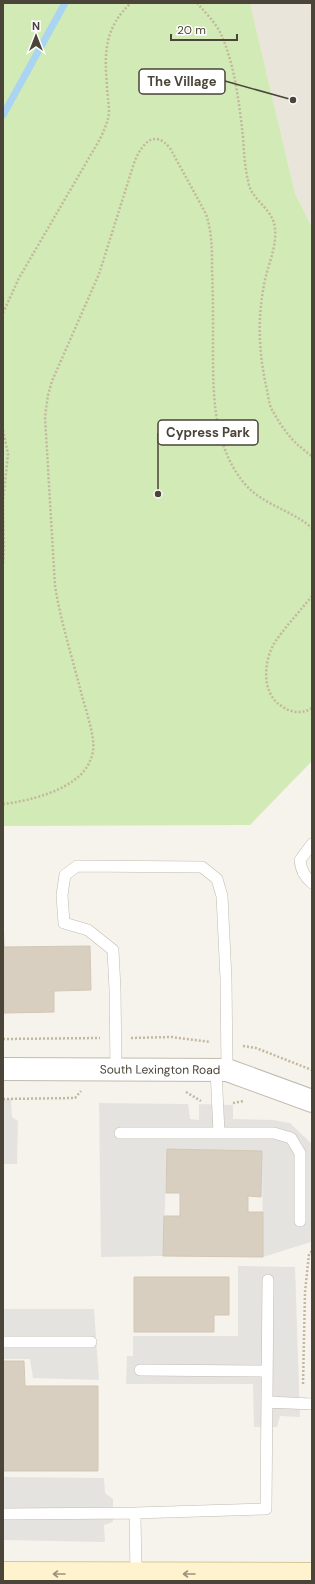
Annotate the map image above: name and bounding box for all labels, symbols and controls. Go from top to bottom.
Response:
north arrow [16,16,56,56]
scale bar [171,16,237,42]
text: N [32,19,40,33]
text: 20 m [177,22,206,38]
callout: The Village [139,69,225,94]
text: The Village [147,73,217,90]
callout: Cypress Park [158,420,258,445]
text: Cypress Park [166,424,250,441]
street label: South Lexington Road [100,1061,220,1078]
one-way arrow [53,1570,66,1578]
one-way arrow [183,1570,196,1578]

